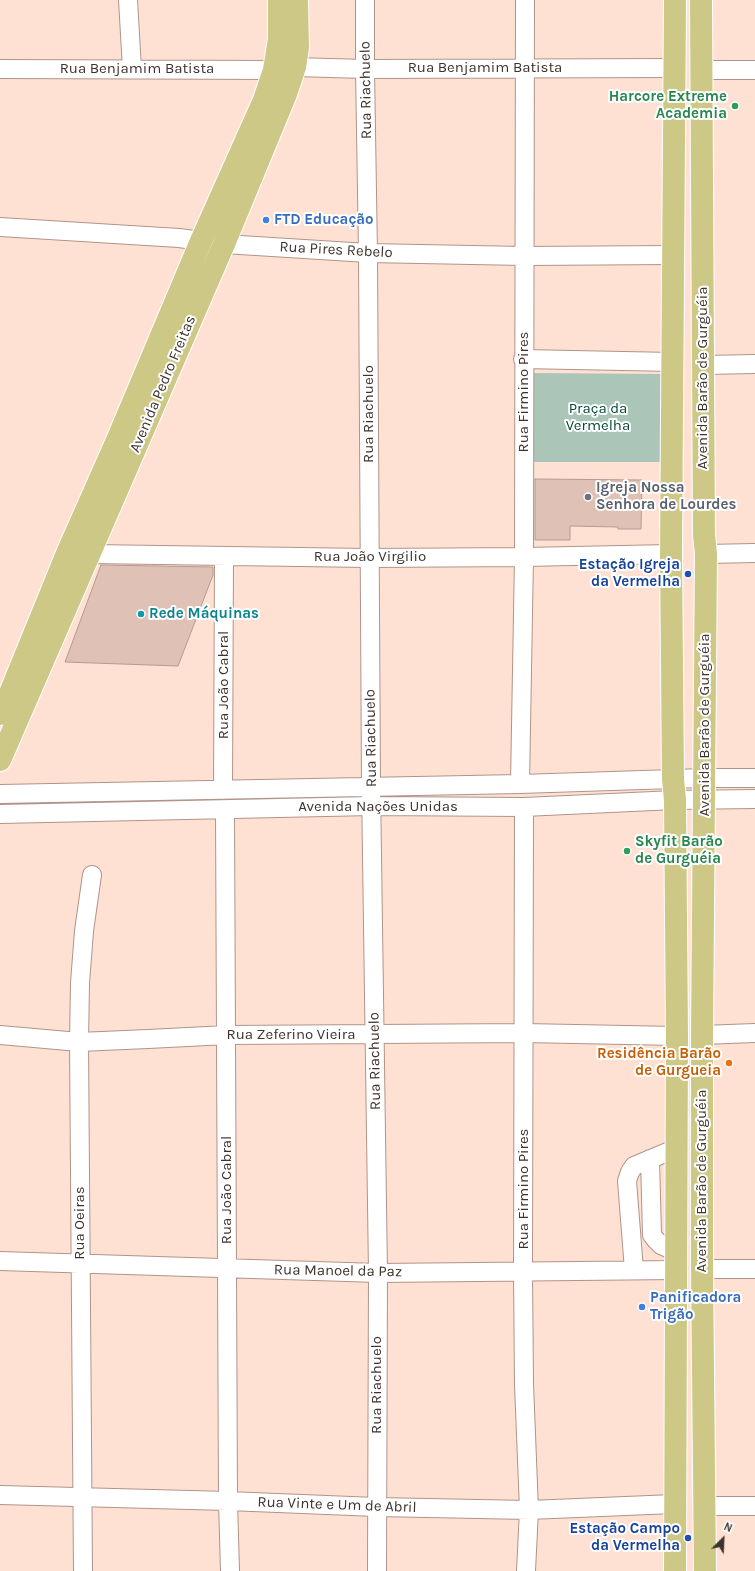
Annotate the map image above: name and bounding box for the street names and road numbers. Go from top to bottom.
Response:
street label: Rua Riachuelo [356,41,376,139]
street label: Rua Benjamim Batista [408,59,562,77]
street label: Rua Benjamim Batista [60,60,214,78]
street label: Rua Pires Rebelo [279,238,393,262]
street label: Avenida Barão de Gurguéia [694,287,712,469]
street label: Avenida Pedro Freitas [126,313,200,455]
street label: Rua Firmino Pires [515,332,533,452]
street label: Rua Riachuelo [360,365,378,463]
street label: Rua João Virgilio [314,548,426,566]
street label: Rua João Cabral [215,631,233,739]
street label: Avenida Barão de Gurguéia [696,634,714,816]
street label: Rua Riachuelo [361,689,381,787]
street label: Avenida Nações Unidas [298,798,458,816]
street label: Rua Riachuelo [365,1012,385,1110]
street label: Rua Zeferino Vieira [227,1026,355,1044]
street label: Avenida Barão de Gurguéia [693,1090,711,1272]
street label: Rua Firmino Pires [515,1129,533,1249]
street label: Rua João Cabral [218,1136,236,1244]
street label: Rua Oeiras [71,1186,89,1260]
street label: Rua Manoel da Paz [274,1261,402,1281]
street label: Rua Riachuelo [368,1336,386,1434]
street label: Rua Vinte e Um de Abril [257,1493,417,1517]

